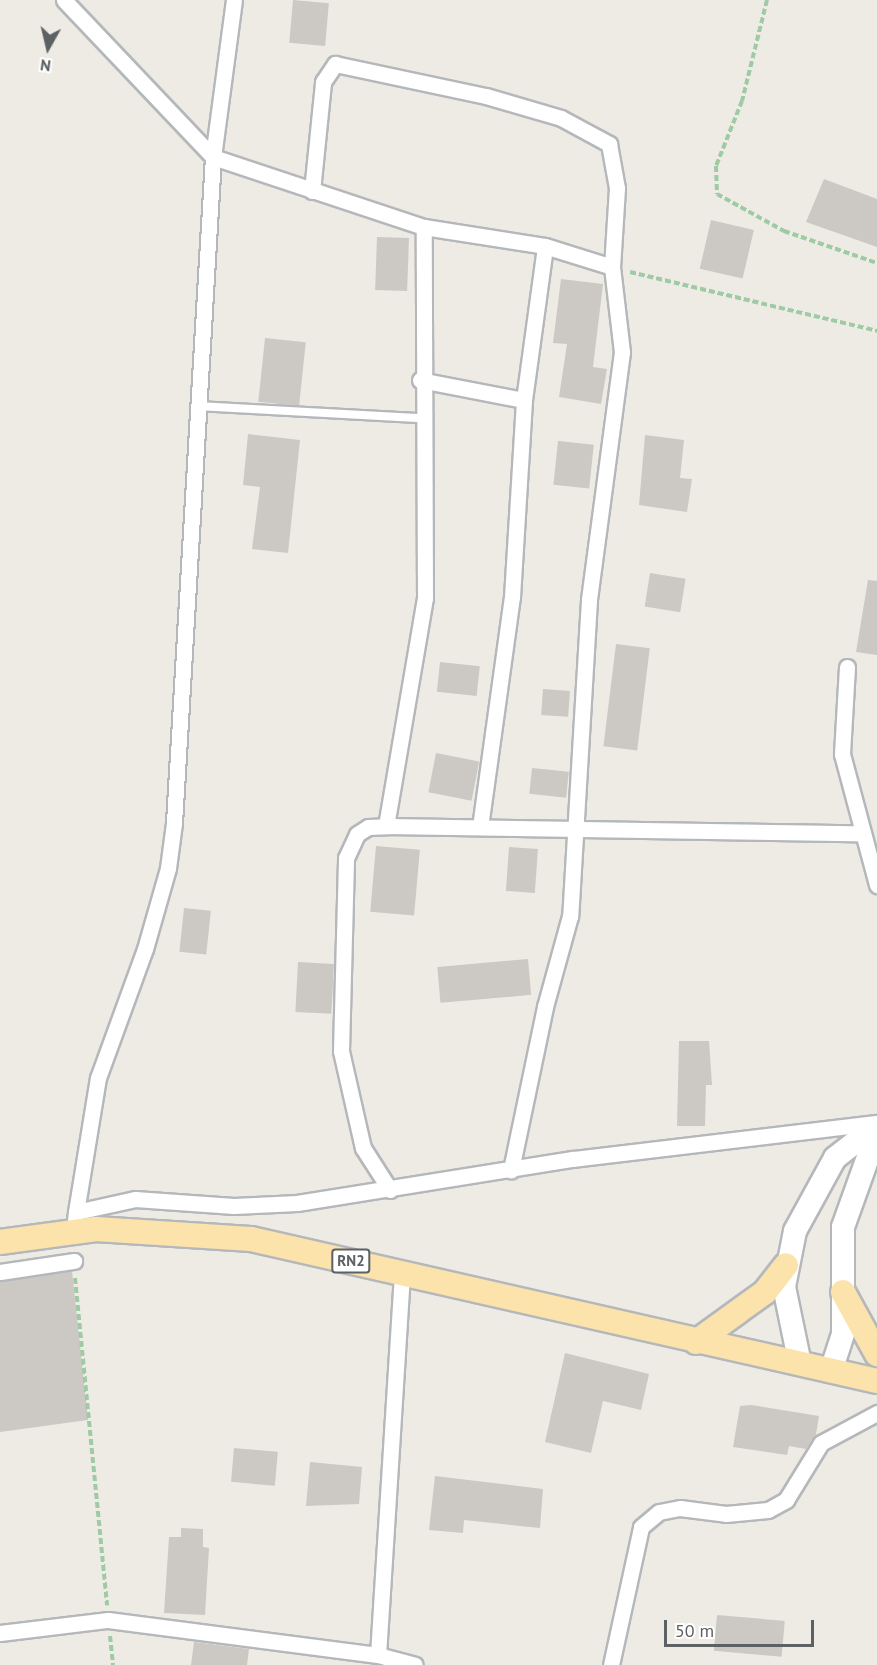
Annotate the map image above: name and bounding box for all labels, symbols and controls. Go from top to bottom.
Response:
north arrow [18,18,78,78]
text: N [39,55,52,76]
road number: RN2 [330,1249,372,1273]
scale bar [667,1608,817,1646]
text: 50 m [675,1619,714,1642]

